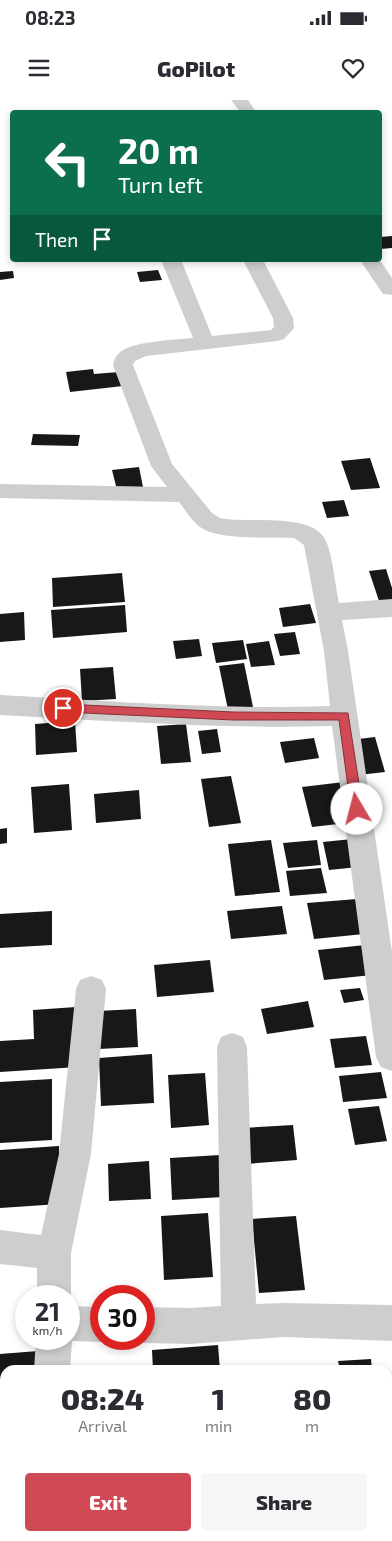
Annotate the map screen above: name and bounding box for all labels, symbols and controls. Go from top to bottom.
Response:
text: 08:23 [25,6,76,29]
icon: menu [25,54,53,82]
icon: heart [339,54,367,82]
text: GoPilot [157,55,235,81]
text: 20 m [118,129,199,171]
icon: left [35,130,100,195]
text: Turn left [118,171,203,197]
icon: arrive [88,225,116,253]
text: Then [35,228,78,251]
pin [42,687,84,729]
icon: arrive [49,694,77,722]
position arrow [330,782,382,834]
speed limit sign: 30 [90,1285,155,1350]
text: 21 [35,1296,60,1326]
text: km/h [33,1323,62,1337]
text: 08:24 [61,1380,144,1416]
text: 1 [212,1380,225,1416]
text: 80 [293,1380,331,1416]
text: Arrival [78,1416,127,1435]
text: min [205,1416,232,1435]
text: m [305,1416,319,1435]
button: Exit [25,1473,191,1531]
button: Share [201,1473,367,1531]

